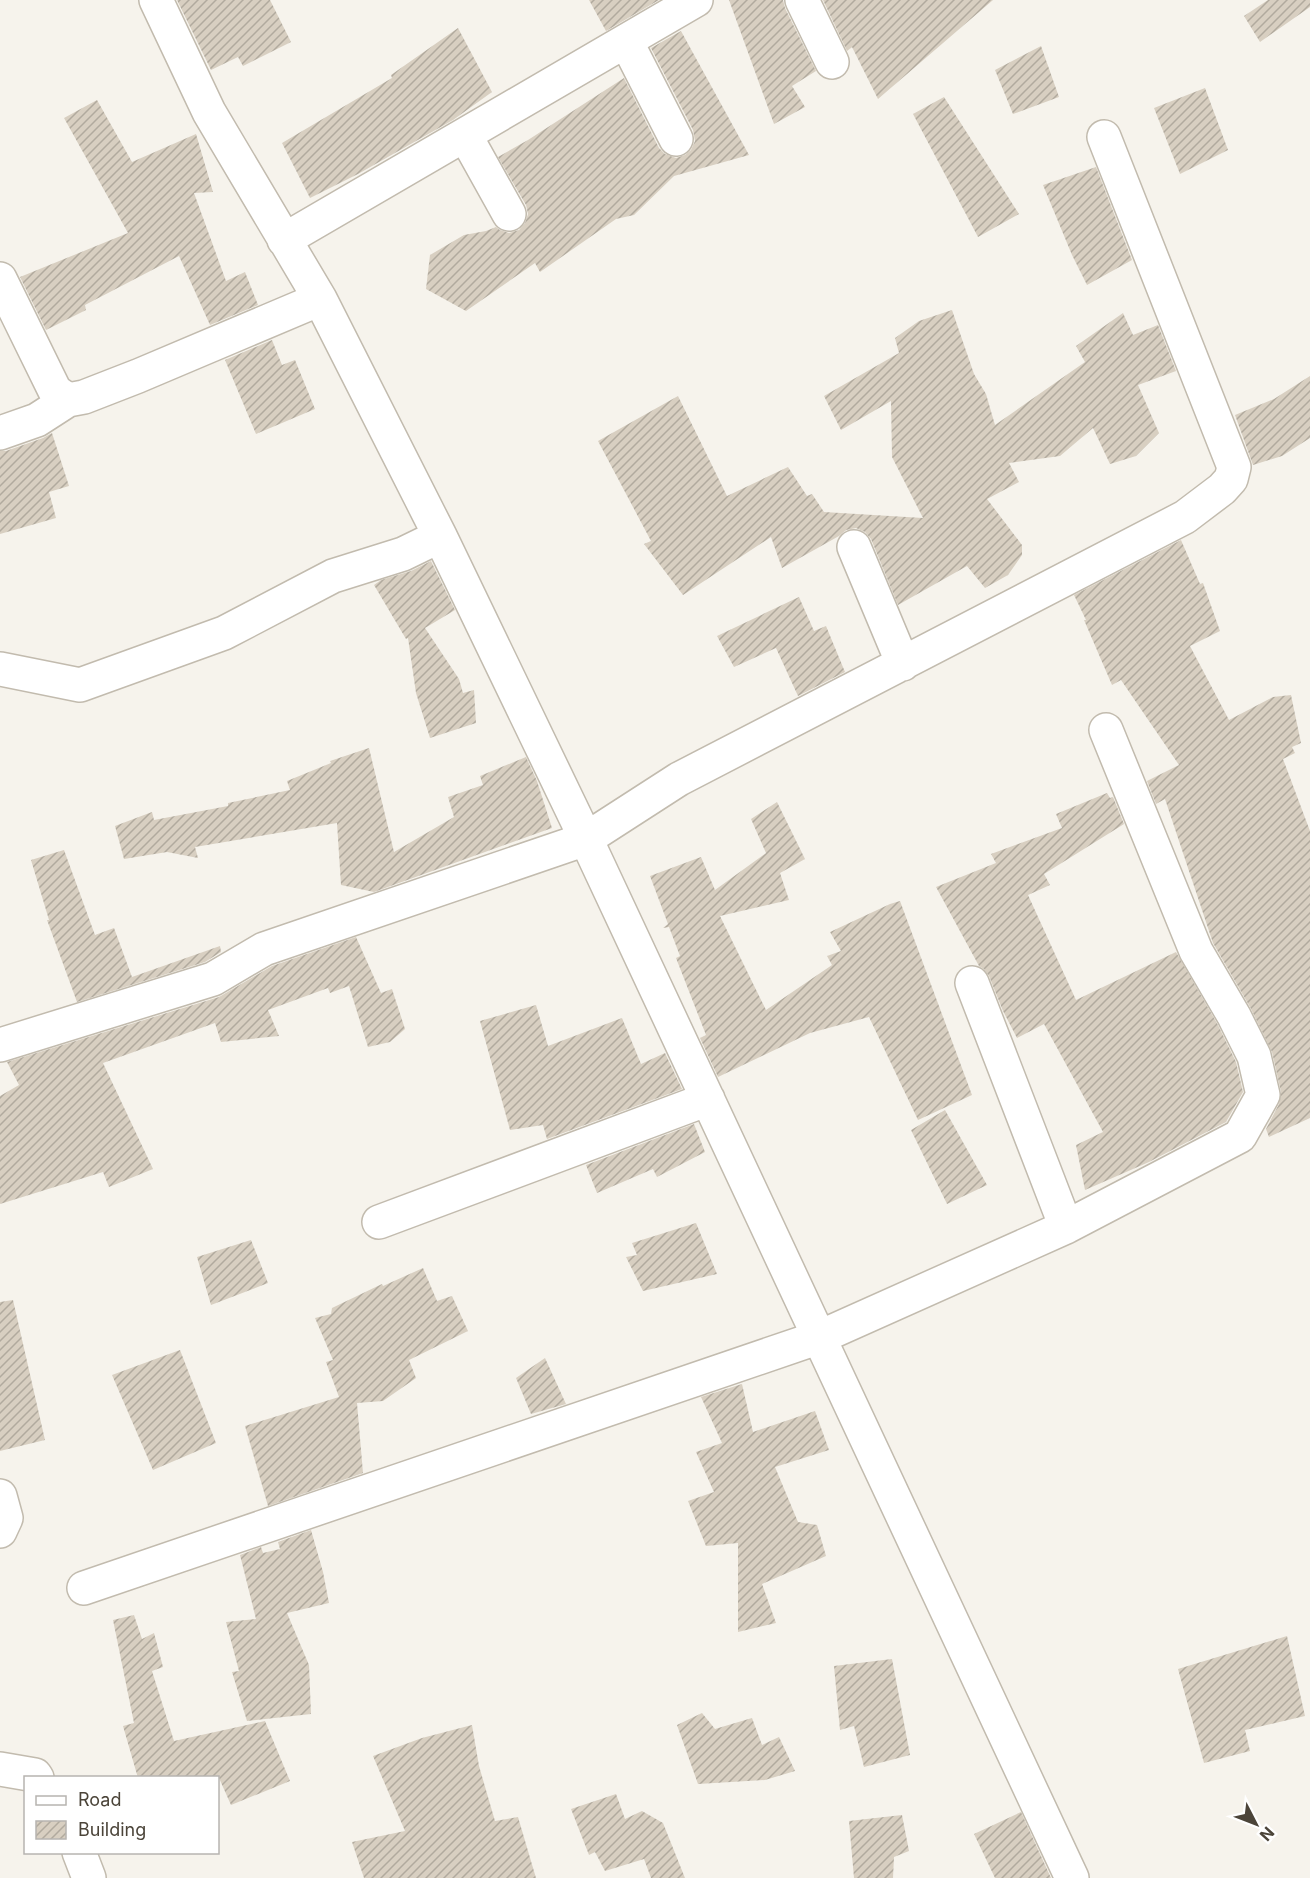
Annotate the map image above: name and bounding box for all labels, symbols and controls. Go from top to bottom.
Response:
legend [24,1776,219,1854]
text: Road [78,1789,121,1810]
north arrow [1226,1794,1286,1854]
text: Building [78,1819,146,1840]
text: N [1256,1823,1279,1845]

